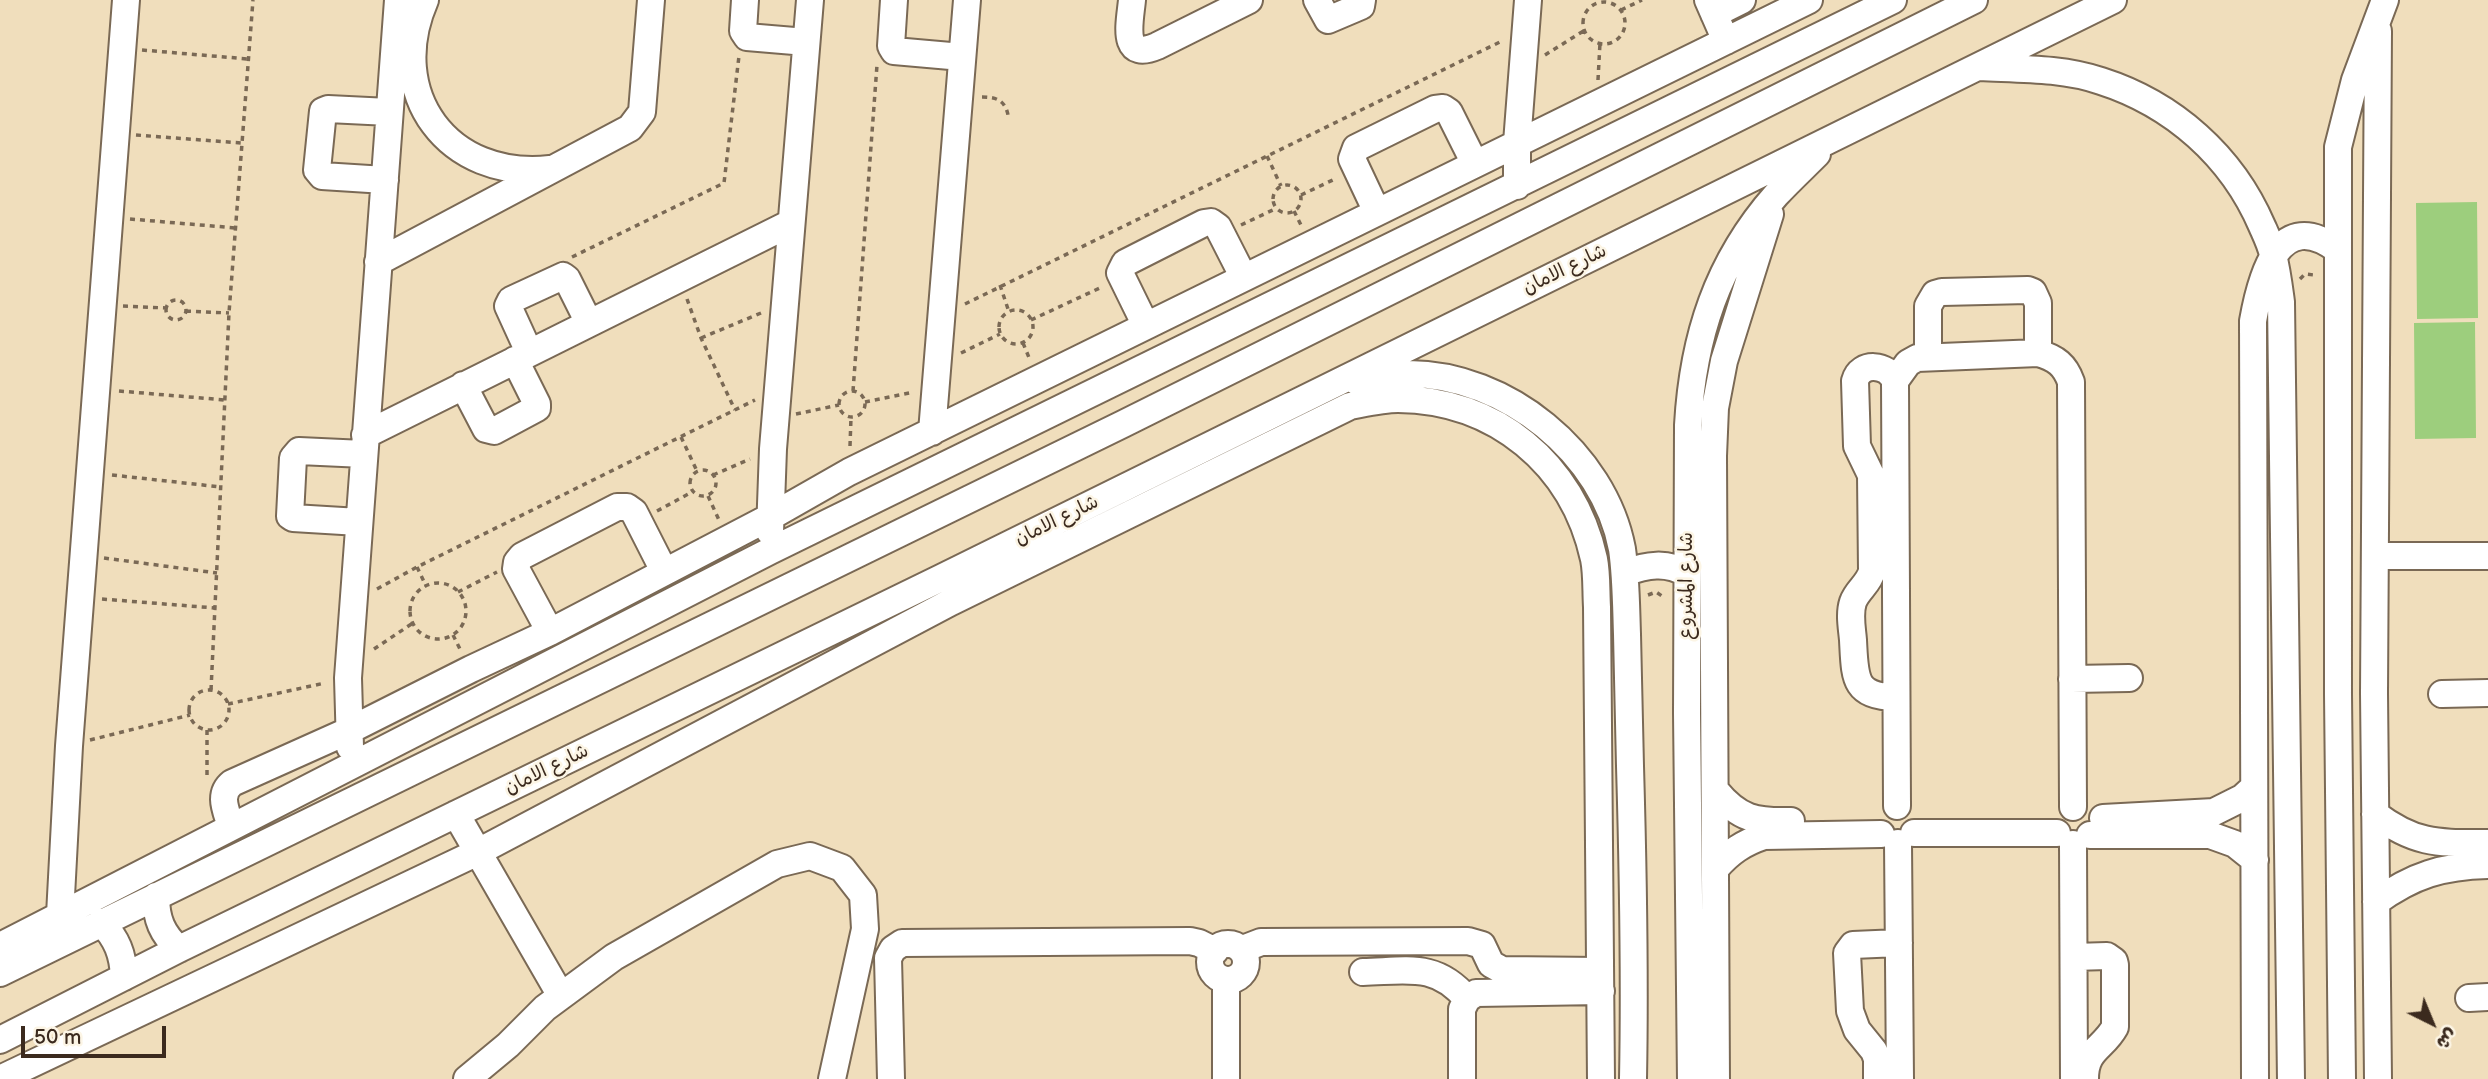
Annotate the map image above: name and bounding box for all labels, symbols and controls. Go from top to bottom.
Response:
street label: شارع الامان [1519,240,1611,300]
street label: شارع الامان [1011,491,1103,551]
street label: شارع المشروع [1676,532,1698,640]
street label: شارع الامان [501,740,593,800]
north arrow [2397,988,2467,1058]
scale bar [24,1012,170,1056]
text: ش [2431,1023,2462,1054]
text: 50 m [34,1025,81,1050]

